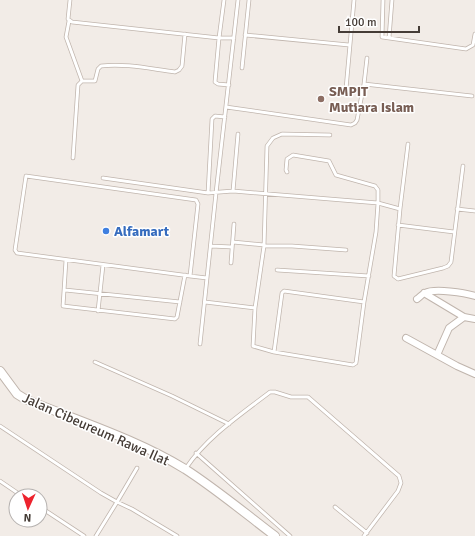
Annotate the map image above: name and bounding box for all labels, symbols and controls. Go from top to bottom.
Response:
scale bar [339,8,419,34]
text: 100 m [345,15,377,30]
place label: SMPIT Mutiara Islam [329,83,414,116]
marker: SMPIT Mutiara Islam [316,94,326,104]
place label: Alfamart [114,223,170,240]
marker: Alfamart [101,226,111,236]
street label: Jalan Cibeureum Rawa Ilat [20,389,172,469]
north arrow [8,488,48,528]
text: N [23,511,32,524]

